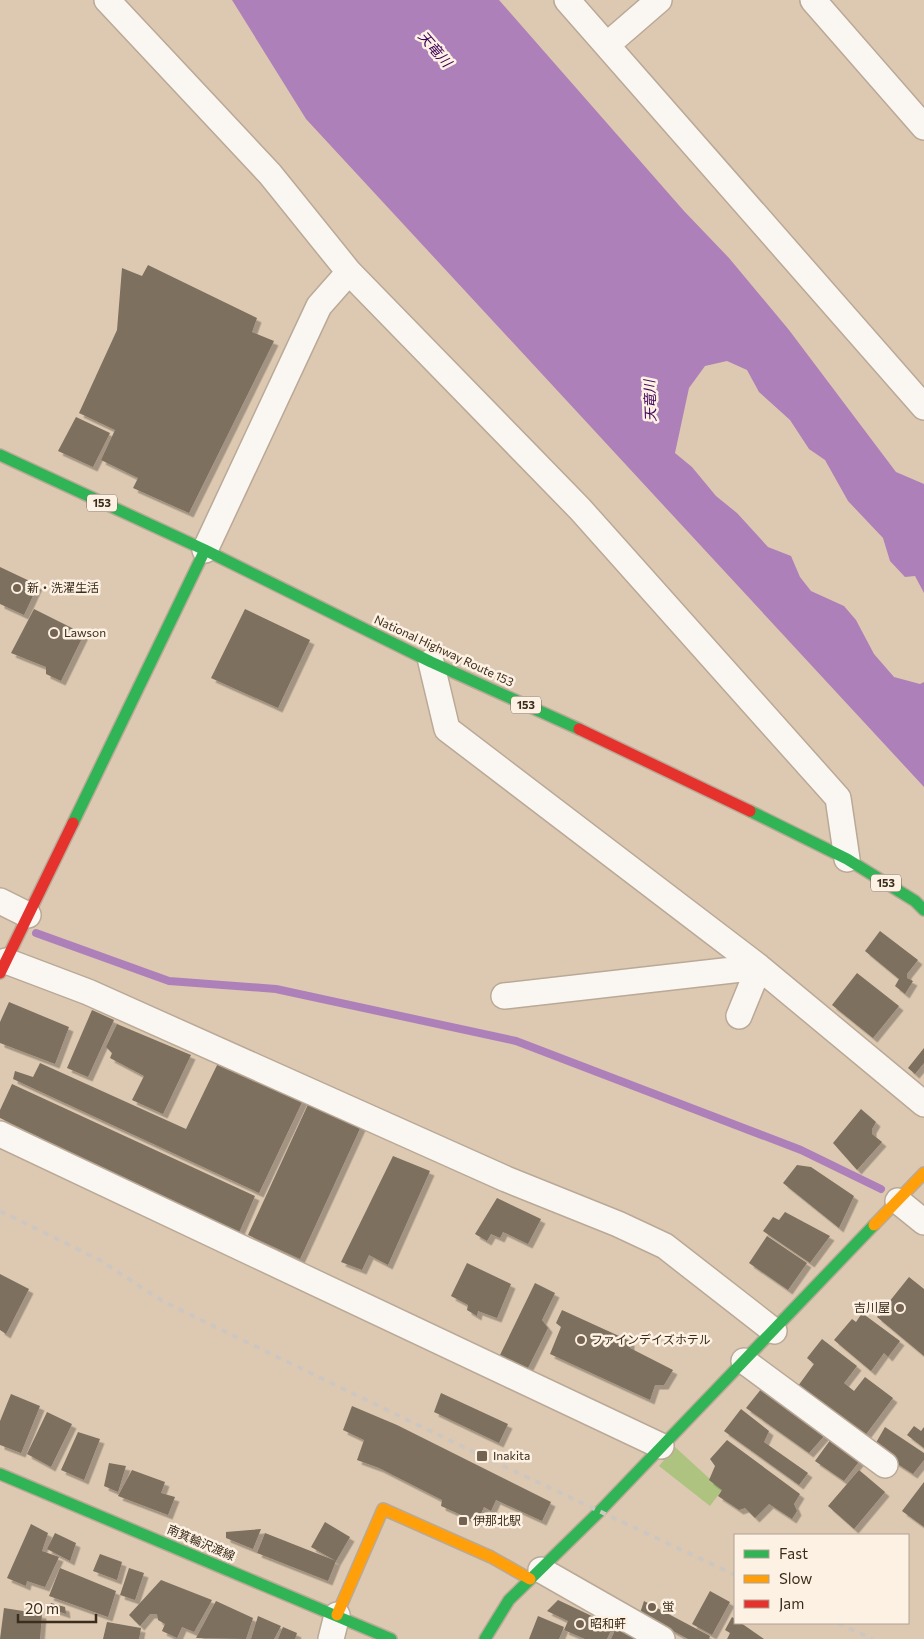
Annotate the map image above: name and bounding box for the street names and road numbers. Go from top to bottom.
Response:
road number: 153 [87,494,117,512]
street label: National Highway Route 153 [372,612,517,689]
road number: 153 [511,696,541,714]
road number: 153 [871,874,901,891]
street label: 南箕輪沢渡線 [166,1522,237,1563]

